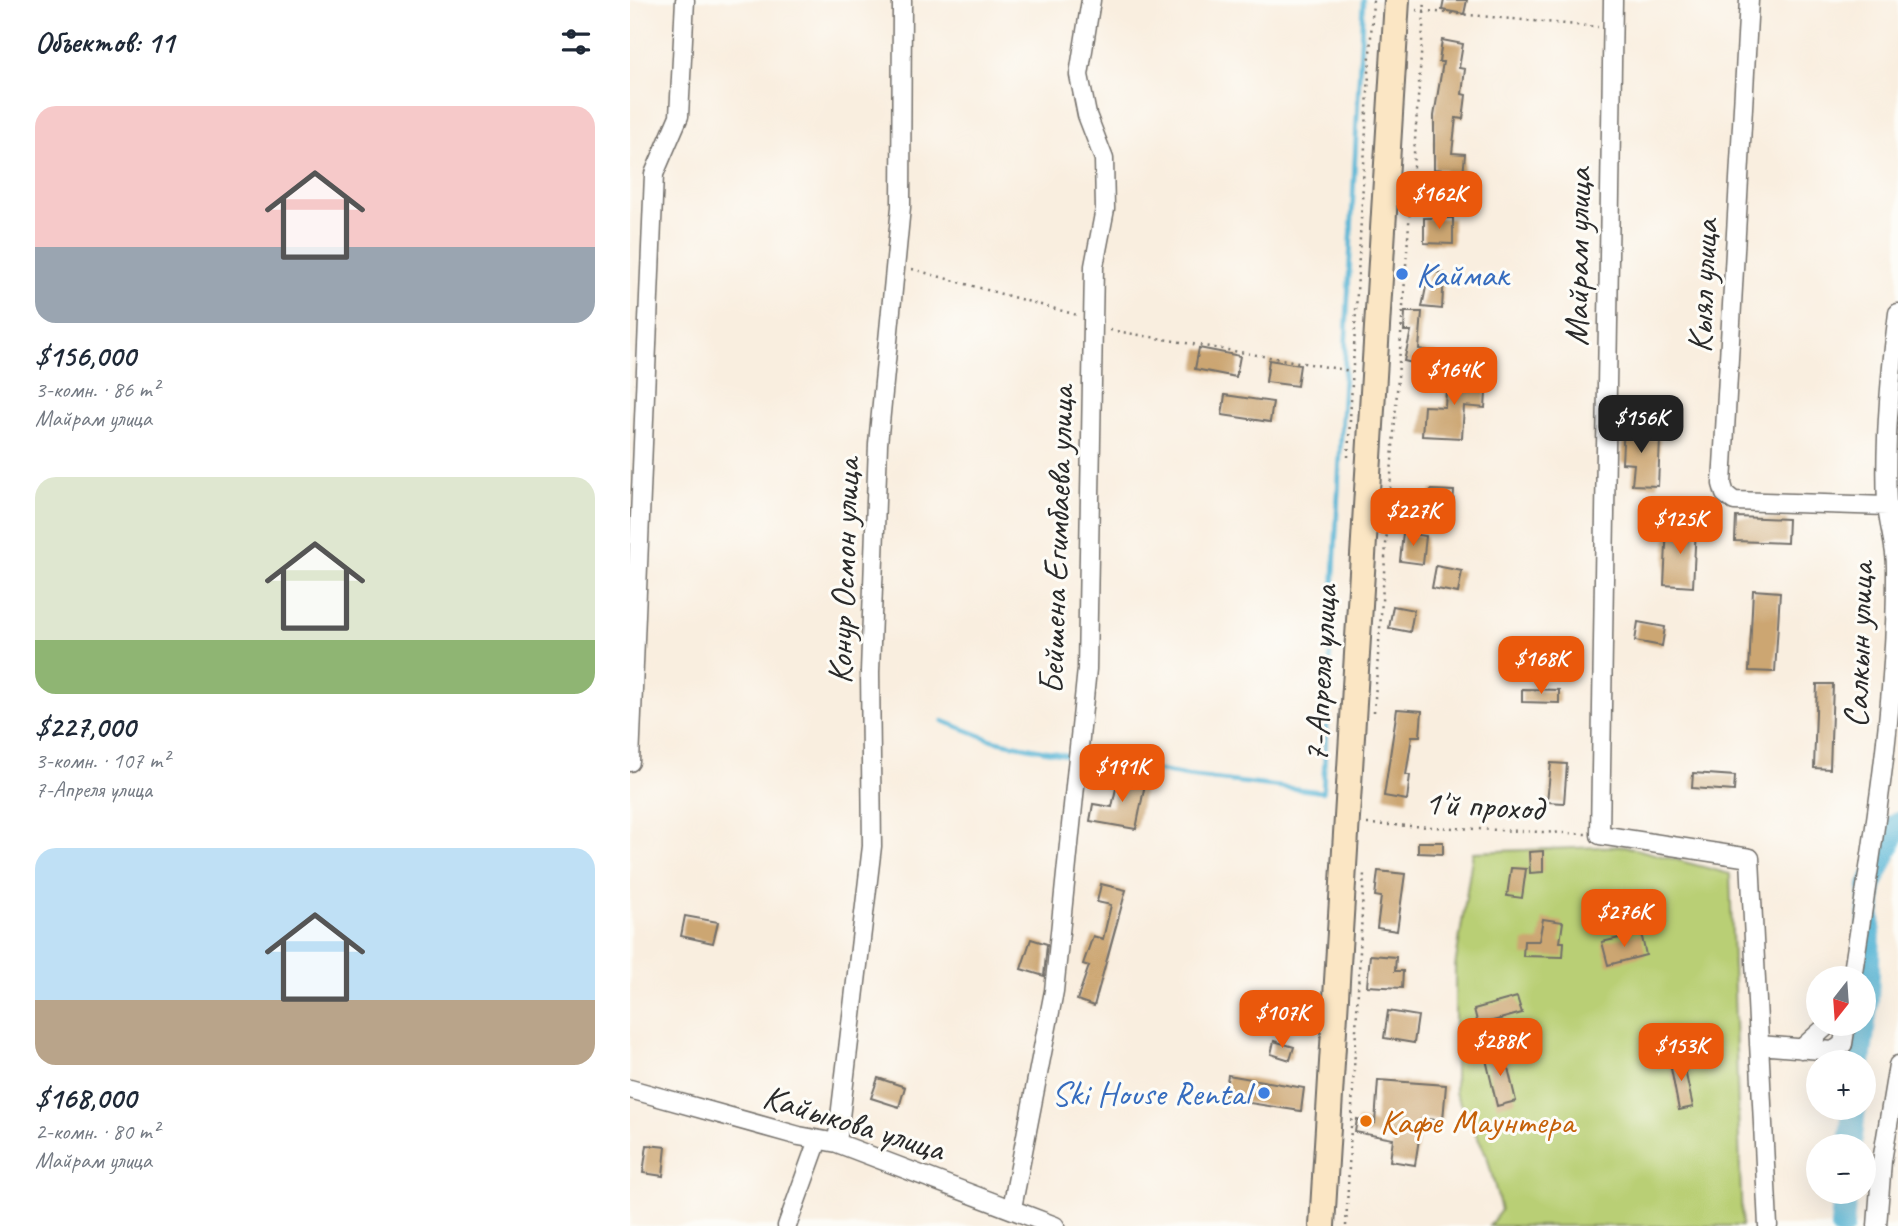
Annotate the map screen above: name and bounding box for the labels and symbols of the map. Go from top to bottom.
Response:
street label: Майрам улица [1553,165,1602,346]
pin: $162K [1390,172,1488,231]
street label: Кыял улица [1677,215,1729,354]
place label: Каймак [1416,252,1511,297]
marker: Каймак [1394,266,1410,282]
pin: $164K [1405,348,1503,407]
street label: Бейшена Егимбаева улица [1029,383,1084,695]
pin: $156K [1592,396,1690,455]
street label: Конур Осмон улица [817,455,870,685]
pin: $227K [1364,489,1462,548]
pin: $125K [1631,496,1729,556]
street label: Салкын улица [1833,559,1884,729]
street label: 7-Апреля улица [1293,582,1348,764]
pin: $168K [1492,636,1590,696]
pin: $191K [1073,744,1171,804]
street label: 1'й проход [1423,780,1548,831]
pin: $276K [1575,890,1673,949]
north arrow [1806,966,1876,1036]
pin: $107K [1233,990,1331,1050]
pin: $288K [1451,1018,1549,1078]
pin: $153K [1632,1024,1730,1083]
place label: Ski House Rental [1052,1071,1256,1116]
street label: Кайыкова улица [758,1074,952,1172]
marker: Ski House Rental [1256,1085,1272,1101]
place label: Кафе Маунтера [1380,1099,1577,1144]
marker: Кафе Маунтера [1358,1113,1374,1129]

